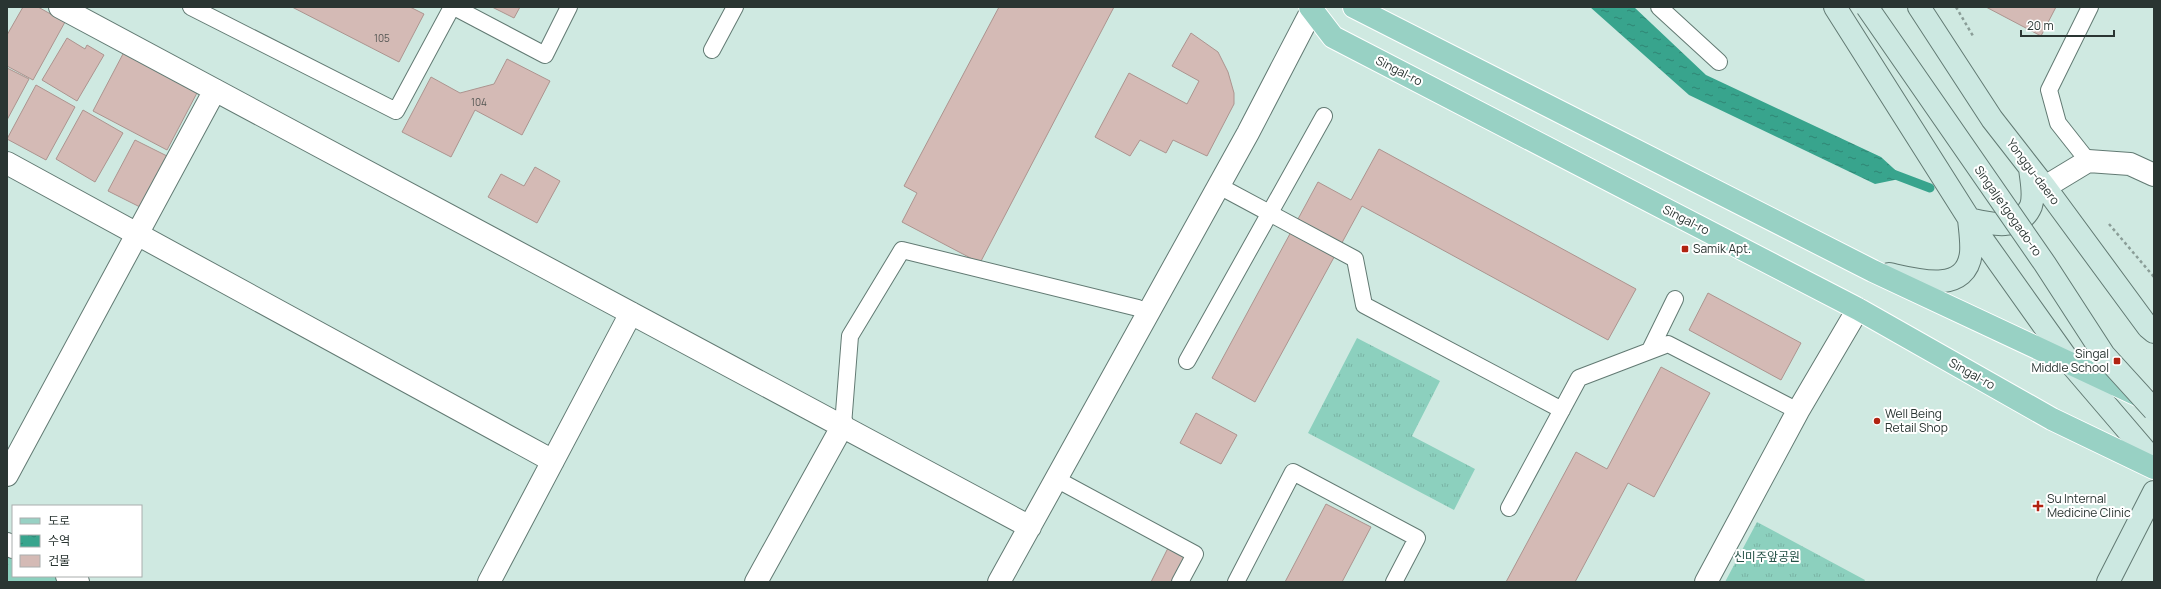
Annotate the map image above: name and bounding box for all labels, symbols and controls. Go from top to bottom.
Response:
scale bar [2021,12,2114,38]
text: 20 m [2027,17,2054,34]
house number: 105 [374,31,390,45]
street label: Singal-ro [1373,52,1425,90]
house number: 104 [471,95,487,109]
street label: Yonggu-daero [2003,135,2064,208]
street label: Singalje1gogado-ro [1971,162,2046,259]
street label: Singal-ro [1660,201,1712,239]
place label: Samik Apt. [1693,240,1751,257]
marker: Samik Apt. [1680,244,1690,254]
place label: Singal Middle School [2032,345,2109,376]
street label: Singal-ro [1946,354,1998,393]
marker: Singal Middle School [2112,356,2122,366]
place label: Well Being Retail Shop [1885,405,1948,436]
marker: Well Being Retail Shop [1872,416,1882,426]
place label: Su Internal Medicine Clinic [2047,490,2131,521]
marker: Su Internal Medicine Clinic [2032,500,2044,512]
legend [12,505,142,577]
text: 도로 [48,512,70,529]
text: 수역 [48,532,70,549]
park label: 신미주앞공원 [1734,548,1800,565]
text: 건물 [48,552,70,569]

